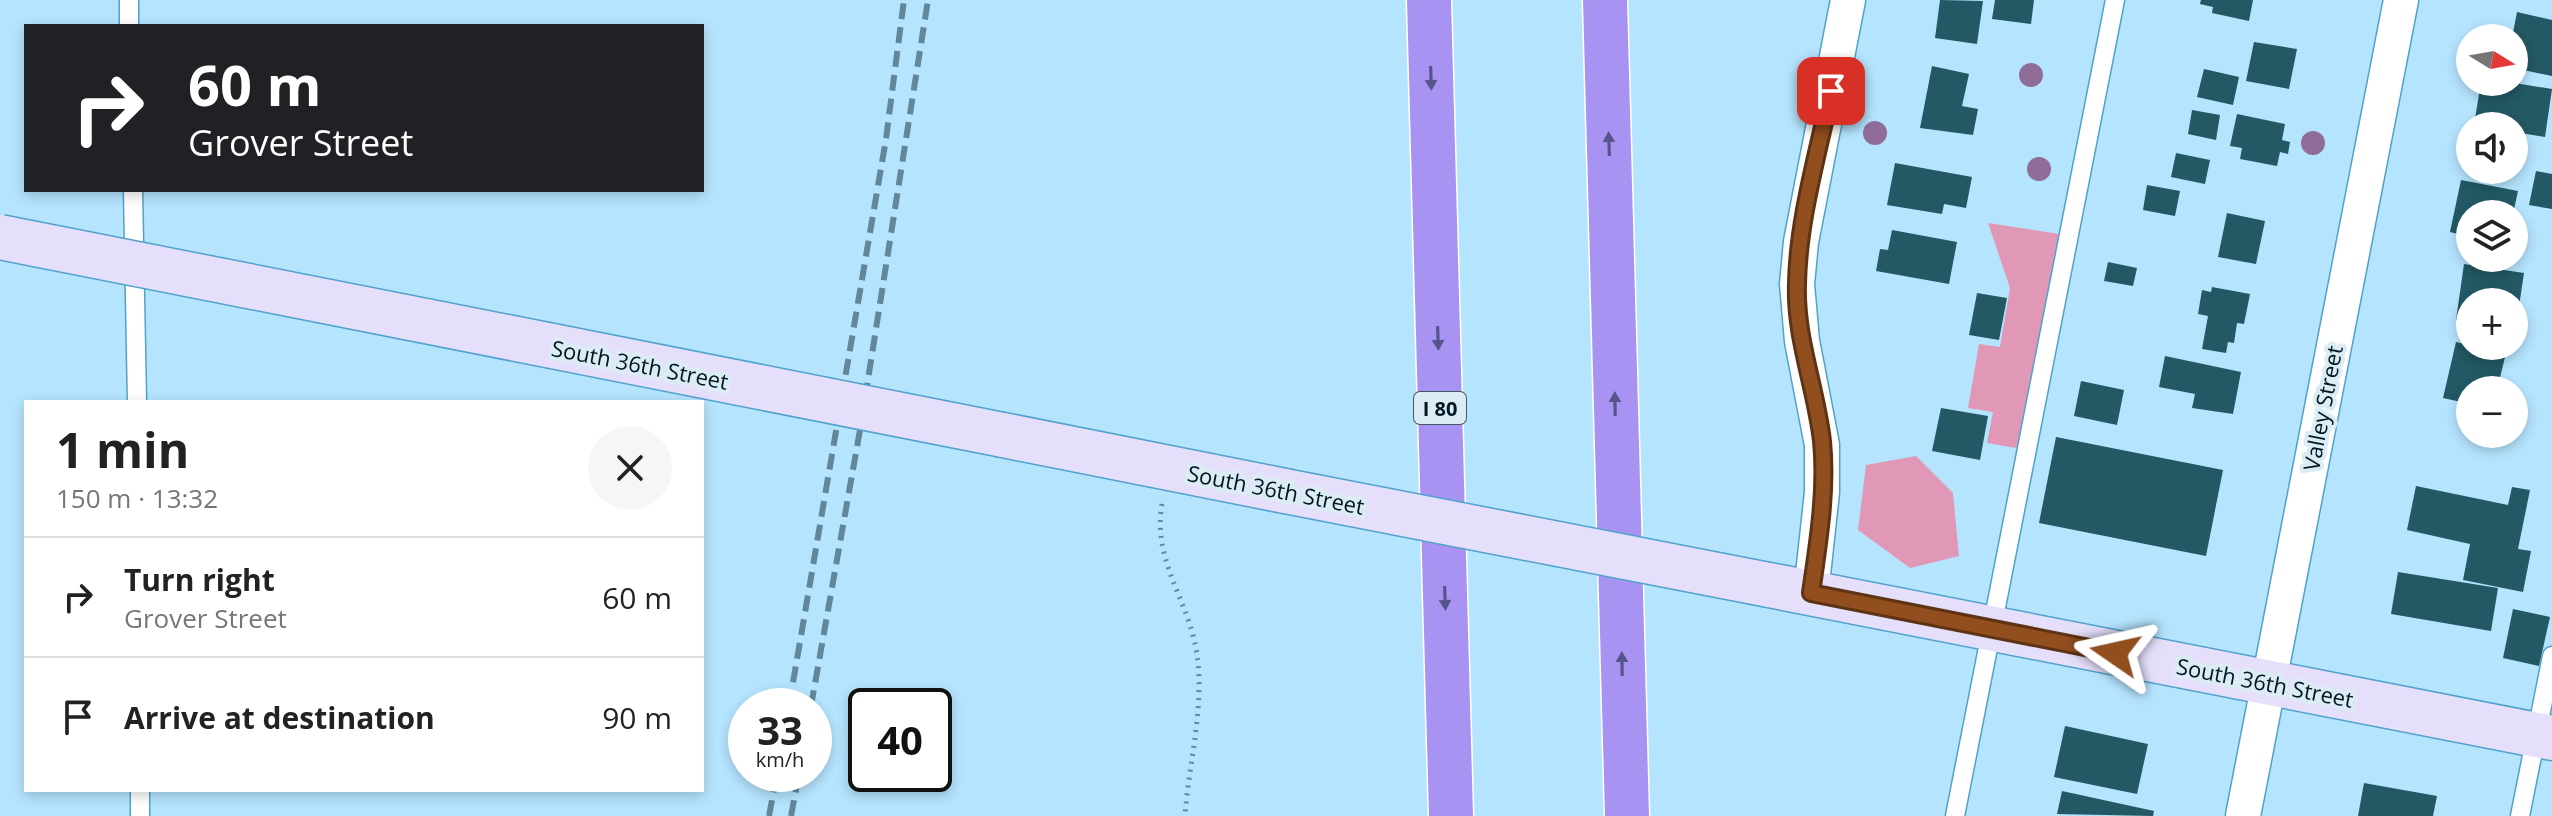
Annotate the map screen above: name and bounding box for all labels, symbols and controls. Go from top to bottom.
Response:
north arrow [2456,24,2528,96]
map controls [2456,24,2528,448]
text: 60 m [188,46,322,122]
icon: right [56,56,160,160]
pin [1797,57,1865,125]
one-way arrow [1425,66,1438,91]
icon: arrive [1809,69,1853,113]
button: sound [2456,112,2528,184]
text: Grover Street [188,118,413,167]
one-way arrow [1602,131,1615,156]
button: layers [2456,200,2528,272]
button: + [2456,288,2528,360]
one-way arrow [1432,326,1445,351]
street label: South 36th Street [549,332,731,396]
street label: Valley Street [2295,343,2349,473]
button: − [2456,376,2528,448]
one-way arrow [1609,391,1622,416]
road number: I 80 [1414,392,1466,424]
text: 1 min [56,417,189,482]
button: close [588,426,672,510]
street label: South 36th Street [1185,457,1367,521]
text: 150 m · 13:32 [56,480,218,516]
text: Turn right [124,559,275,600]
icon: right [56,575,100,619]
text: 60 m [602,577,672,618]
one-way arrow [1439,586,1451,611]
text: Grover Street [124,600,287,636]
position arrow [2073,611,2157,695]
street label: South 36th Street [2174,650,2356,714]
one-way arrow [1615,651,1628,676]
speed limit sign: 40 [848,688,952,792]
icon: arrive [56,695,100,739]
text: Arrive at destination [124,697,435,738]
text: 90 m [602,697,672,738]
text: 33 [757,702,803,757]
text: km/h [756,746,804,773]

